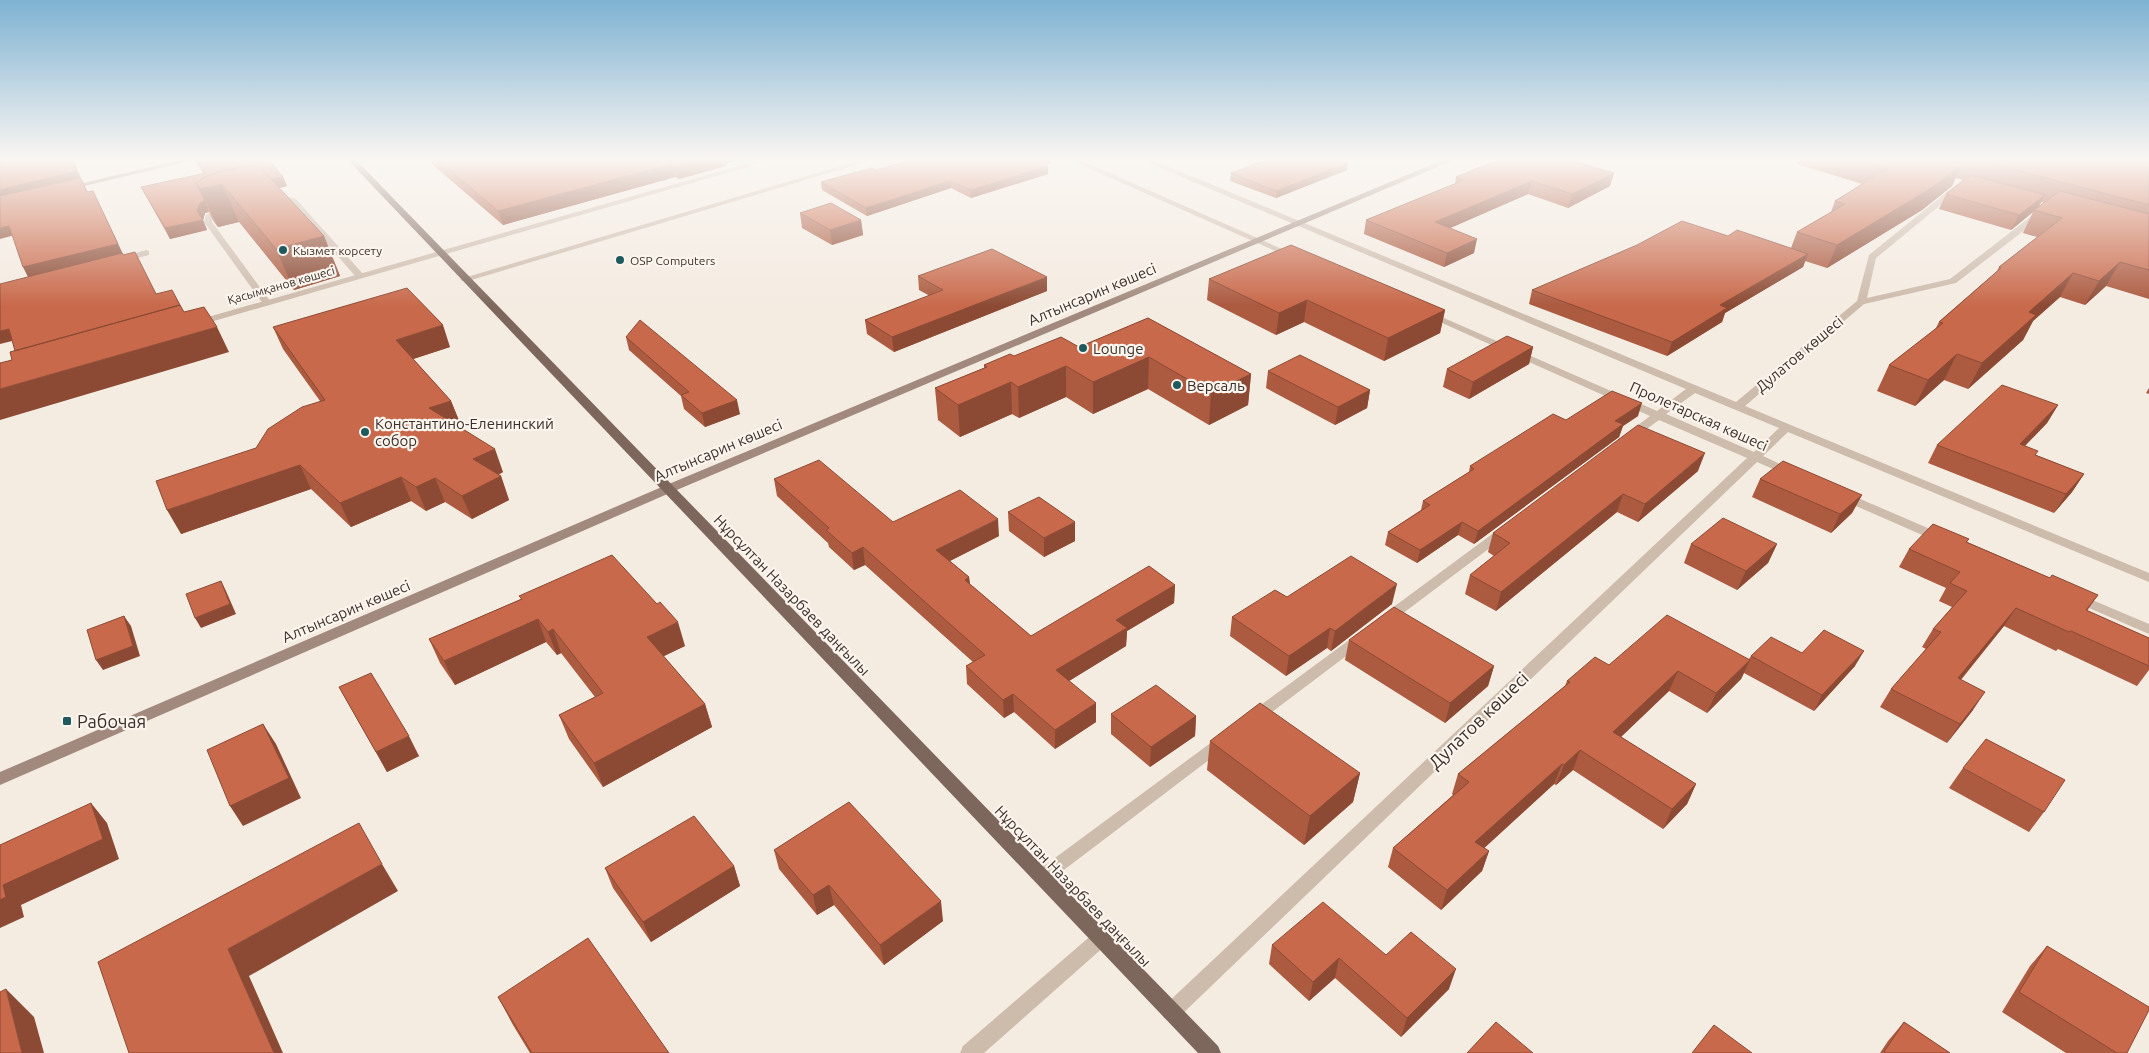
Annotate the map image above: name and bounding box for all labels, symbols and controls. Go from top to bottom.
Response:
marker: Кызмет корсету [277,244,289,256]
place label: Кызмет корсету [293,244,382,257]
marker: OSP Computers [614,254,626,266]
place label: OSP Computers [630,254,715,267]
street label: Алтынсарин көшесі [1026,259,1158,329]
street label: Қасымқанов көшесі [226,263,336,307]
street label: Дулатов көшесі [1752,313,1846,395]
place label: Lounge [1093,340,1143,357]
marker: Lounge [1077,342,1089,354]
place label: Версаль [1187,377,1245,394]
street label: Пролетарская көшесі [1627,378,1771,454]
marker: Версаль [1171,379,1183,391]
place label: Константино-Еленинский собор [375,415,554,449]
street label: Алтынсарин көшесі [652,415,784,485]
marker: Константино-Еленинский собор [359,426,371,438]
street label: Нұрсұлтан Назарбаев даңғылы [711,511,873,679]
street label: Алтынсарин көшесі [280,576,412,646]
street label: Дулатов көшесі [1424,667,1532,773]
place label: Рабочая [77,711,146,731]
marker: Рабочая [61,715,73,727]
street label: Нұрсұлтан Назарбаев даңғылы [992,802,1154,970]

